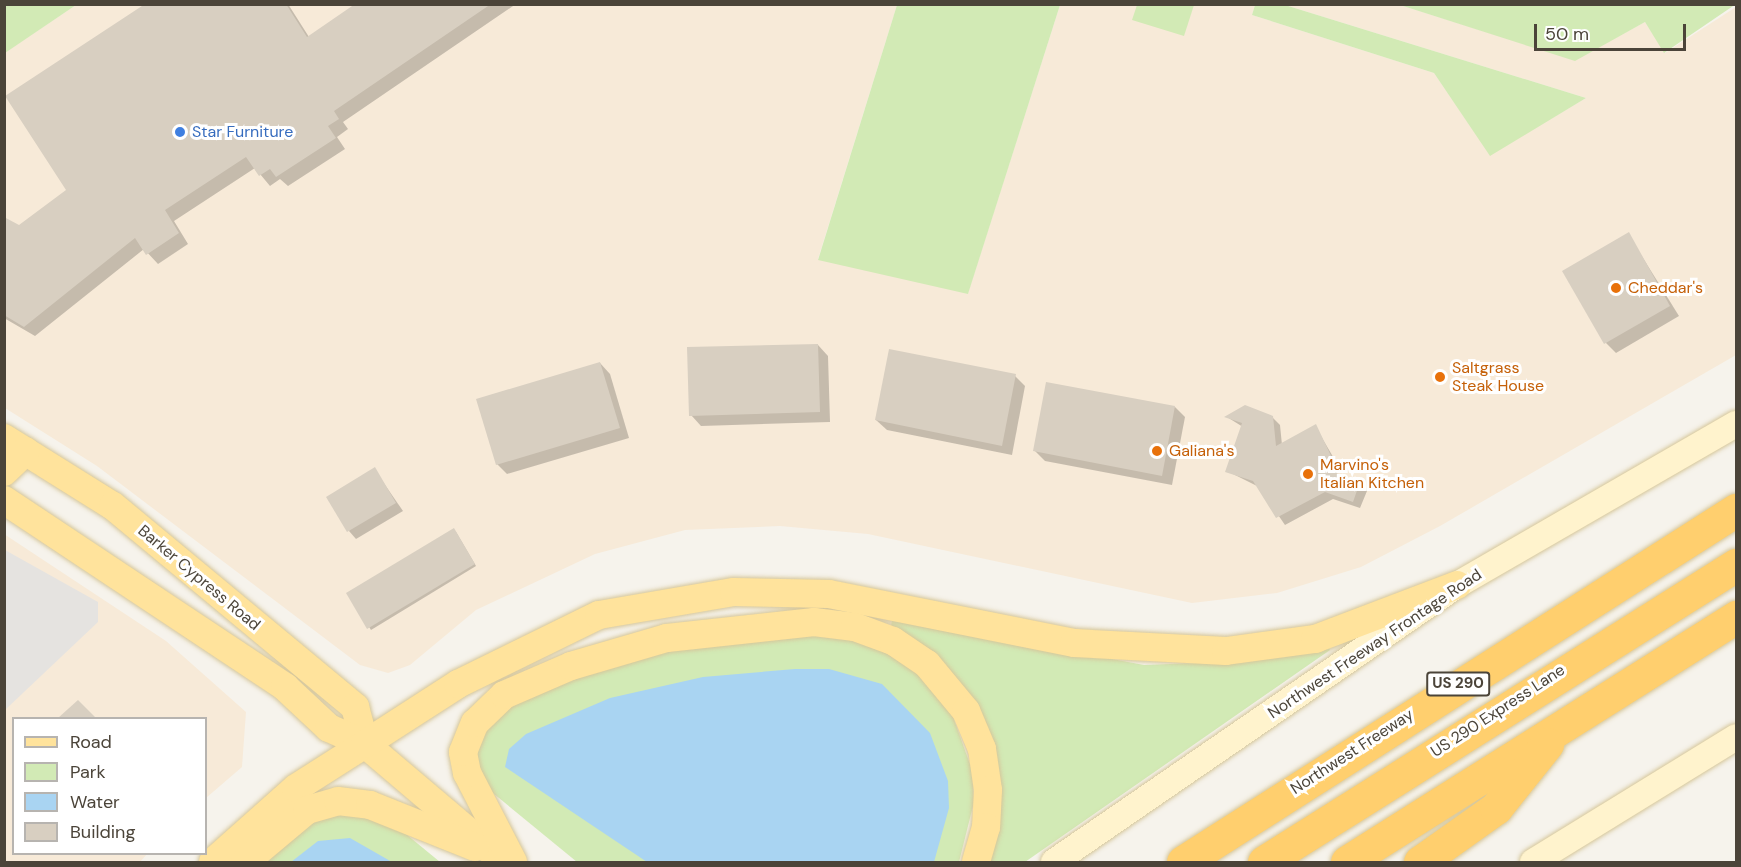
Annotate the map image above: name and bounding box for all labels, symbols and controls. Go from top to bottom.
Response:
scale bar [1537,12,1688,50]
text: 50 m [1545,22,1589,46]
place label: Star Furniture [192,122,293,142]
marker: Star Furniture [173,125,187,139]
place label: Cheddar's [1628,278,1703,298]
marker: Cheddar's [1609,281,1623,295]
place label: Saltgrass Steak House [1452,358,1544,396]
marker: Saltgrass Steak House [1433,370,1447,384]
place label: Galiana's [1169,441,1234,461]
marker: Galiana's [1150,444,1164,458]
place label: Marvino's Italian Kitchen [1320,455,1424,493]
marker: Marvino's Italian Kitchen [1301,467,1315,481]
street label: Barker Cypress Road [134,521,264,635]
street label: Northwest Freeway Frontage Road [1264,565,1486,723]
street label: US 290 Express Lane [1427,661,1569,761]
road number: US 290 [1425,672,1491,696]
street label: Northwest Freeway [1287,705,1417,799]
legend [12,717,207,855]
text: Road [70,730,112,754]
text: Park [70,760,106,784]
text: Water [70,790,120,814]
text: Building [70,820,135,844]

